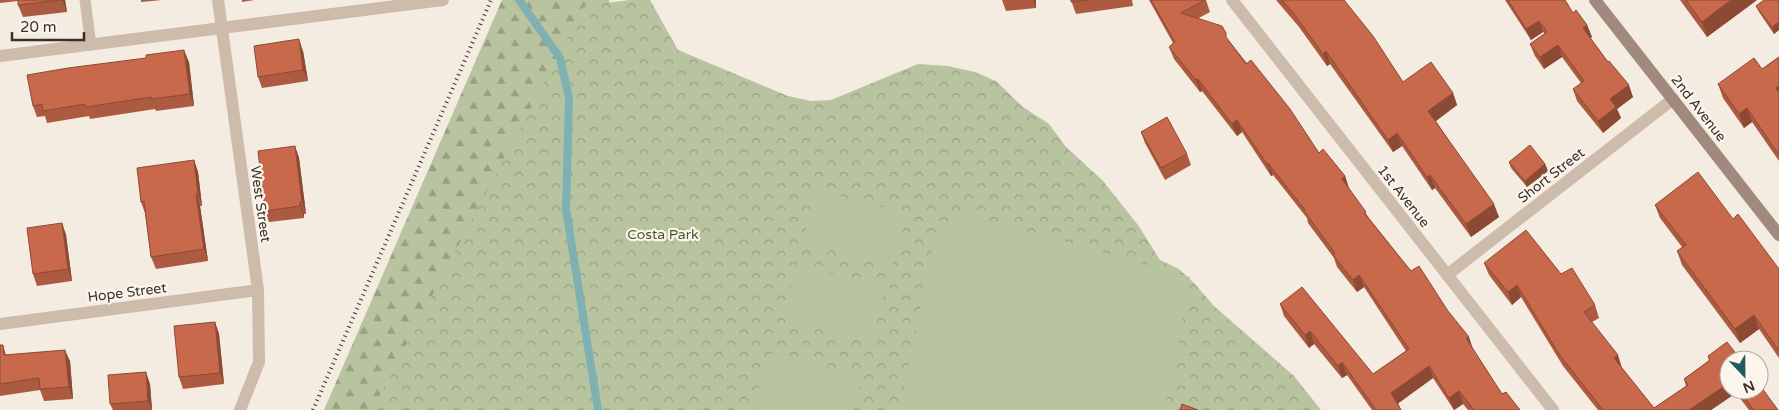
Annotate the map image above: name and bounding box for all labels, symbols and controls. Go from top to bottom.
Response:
scale bar [12,10,85,42]
text: 20 m [20,18,57,36]
street label: 2nd Avenue [1667,72,1730,145]
street label: Short Street [1515,144,1589,207]
street label: 1st Avenue [1374,162,1433,231]
street label: West Street [247,165,274,244]
park label: Costa Park [627,226,699,243]
street label: Hope Street [87,279,168,306]
north arrow [1719,350,1769,400]
text: N [1740,377,1757,397]

